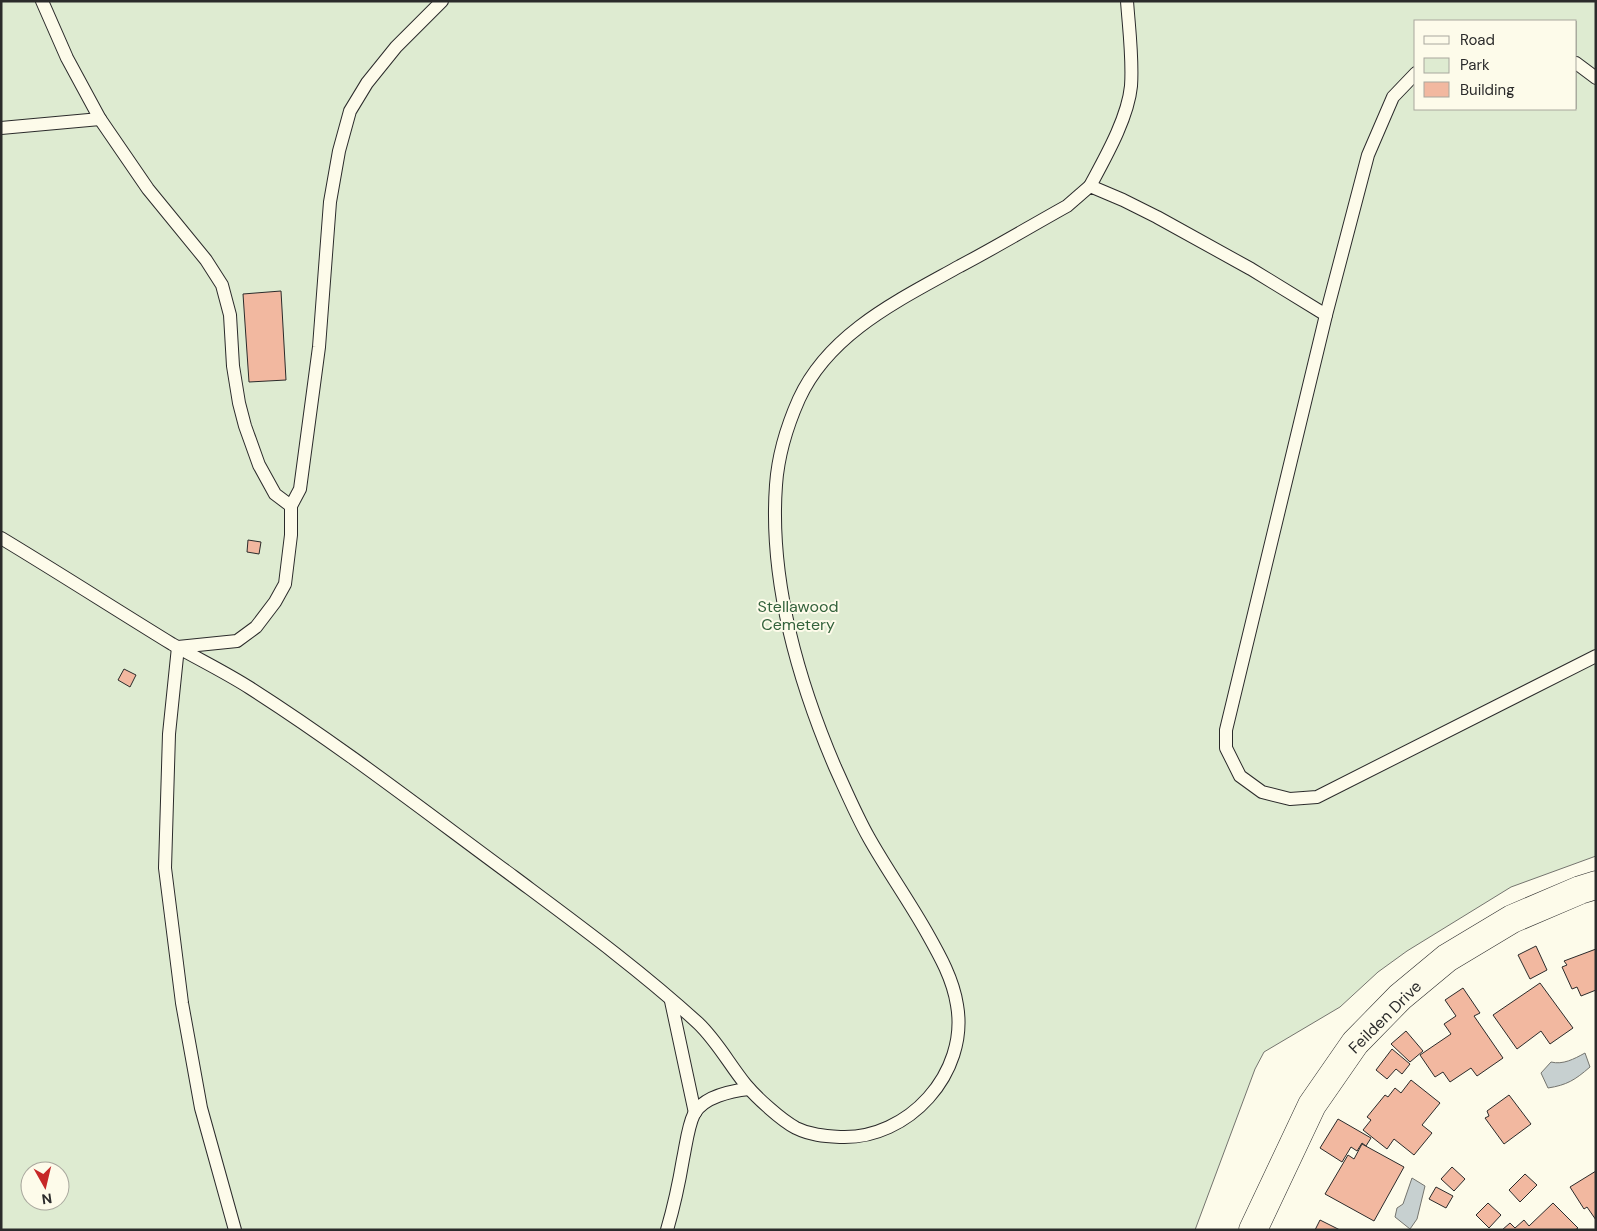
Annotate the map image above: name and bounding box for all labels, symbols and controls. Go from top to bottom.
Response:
legend [1414,20,1577,110]
text: Road [1460,30,1495,50]
text: Park [1460,55,1490,75]
text: Building [1460,80,1515,100]
park label: Stellawood Cemetery [757,596,839,635]
street label: Feilden Drive [1344,976,1426,1058]
north arrow [20,1161,70,1211]
text: N [40,1189,53,1208]

